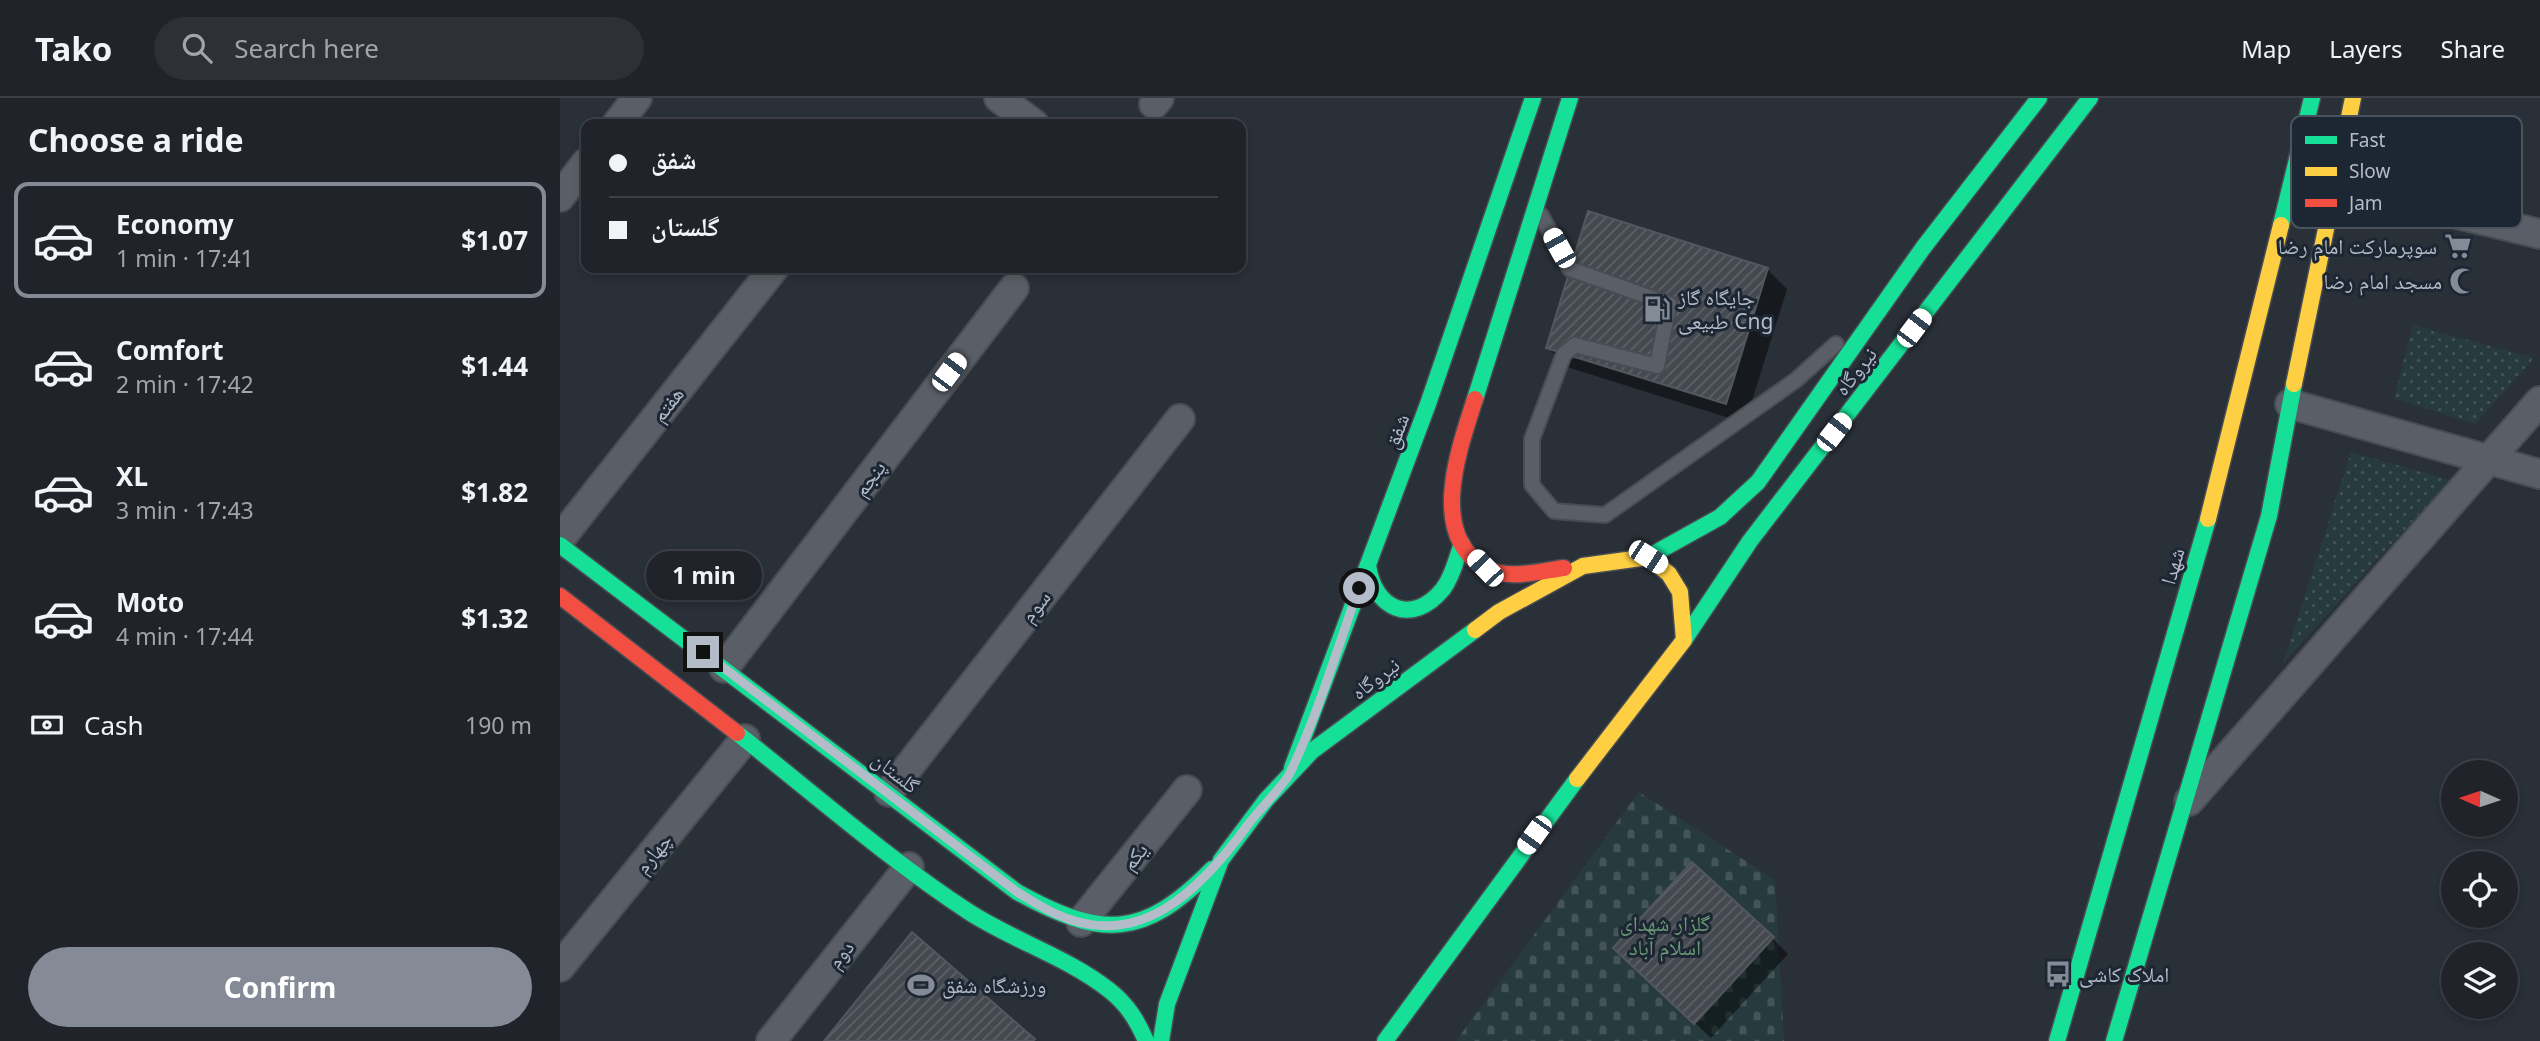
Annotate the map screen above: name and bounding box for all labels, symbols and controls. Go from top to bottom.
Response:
search box [154,17,644,80]
text: Tako [35,26,112,71]
icon: search [178,29,216,67]
text: Search here [234,30,379,66]
text: Map [2241,32,2291,65]
text: Layers [2329,32,2403,65]
text: Share [2441,32,2505,65]
legend [2291,116,2522,228]
text: Choose a ride [28,118,244,161]
text: Fast [2349,127,2386,153]
text: شفق [651,141,696,177]
text: Slow [2349,158,2390,184]
text: Jam [2347,190,2383,216]
text: Economy [116,206,234,242]
text: گلستان [651,208,720,244]
icon: car [32,209,95,272]
text: $1.07 [461,222,528,258]
car [1540,225,1579,271]
supermarket icon: سوپرمارکت امام رضا [2443,231,2473,261]
place label: سوپرمارکت امام رضا [2278,232,2437,261]
text: 1 min · 17:41 [116,242,254,274]
mosque icon: مسجد امام رضا [2448,266,2478,296]
place label: مسجد امام رضا [2324,267,2442,296]
place label: جایگاه گاز طبیعی Cng [1677,283,1773,335]
fuel station icon: جایگاه گاز طبیعی Cng [1642,294,1672,324]
car [1893,305,1936,351]
text: Comfort [116,332,224,368]
icon: car [32,335,95,398]
street label: نیروگاه [1827,341,1883,401]
text: $1.44 [461,348,528,384]
car [928,349,971,395]
text: 2 min · 17:42 [116,368,254,400]
street label: هفتم [644,381,690,428]
street label: شفق [1377,409,1415,453]
car [1813,409,1856,455]
street label: پنجم [846,454,893,502]
text: XL [116,458,148,494]
icon: car [32,461,95,524]
text: $1.82 [461,474,528,510]
text: 3 min · 17:43 [116,494,254,526]
car [1625,537,1672,577]
street label: شهدا [2153,544,2191,588]
car [1463,546,1508,590]
callout: 1 min [645,550,761,600]
text: 1 min [672,559,736,591]
route start [1343,572,1375,604]
text: Moto [116,584,184,620]
street label: سوم [1014,584,1057,629]
icon: car [32,587,95,650]
text: $1.32 [461,600,528,636]
text: 4 min · 17:44 [116,620,254,652]
route end [687,636,719,668]
street label: نیروگاه [1345,650,1405,706]
icon: cash [28,706,66,744]
text: Cash [84,707,144,743]
text: 190 m [465,709,532,741]
street label: گلستان [867,745,926,800]
north arrow [2441,760,2518,836]
map controls [2441,760,2518,1019]
car [1514,812,1555,858]
street label: چهارم [628,827,679,880]
street label: یکم [1114,836,1154,876]
button: locate [2441,851,2518,928]
park label: گلزار شهدای اسلام آباد [1620,909,1711,962]
street label: دوم [820,934,861,975]
button: layers [2441,942,2518,1019]
button: Confirm [28,947,532,1027]
bus stop icon: املاک کاشی [2043,959,2073,989]
place label: املاک کاشی [2079,960,2169,988]
sports icon: ورزشگاه شفق [906,970,936,1000]
place label: ورزشگاه شفق [942,971,1046,999]

